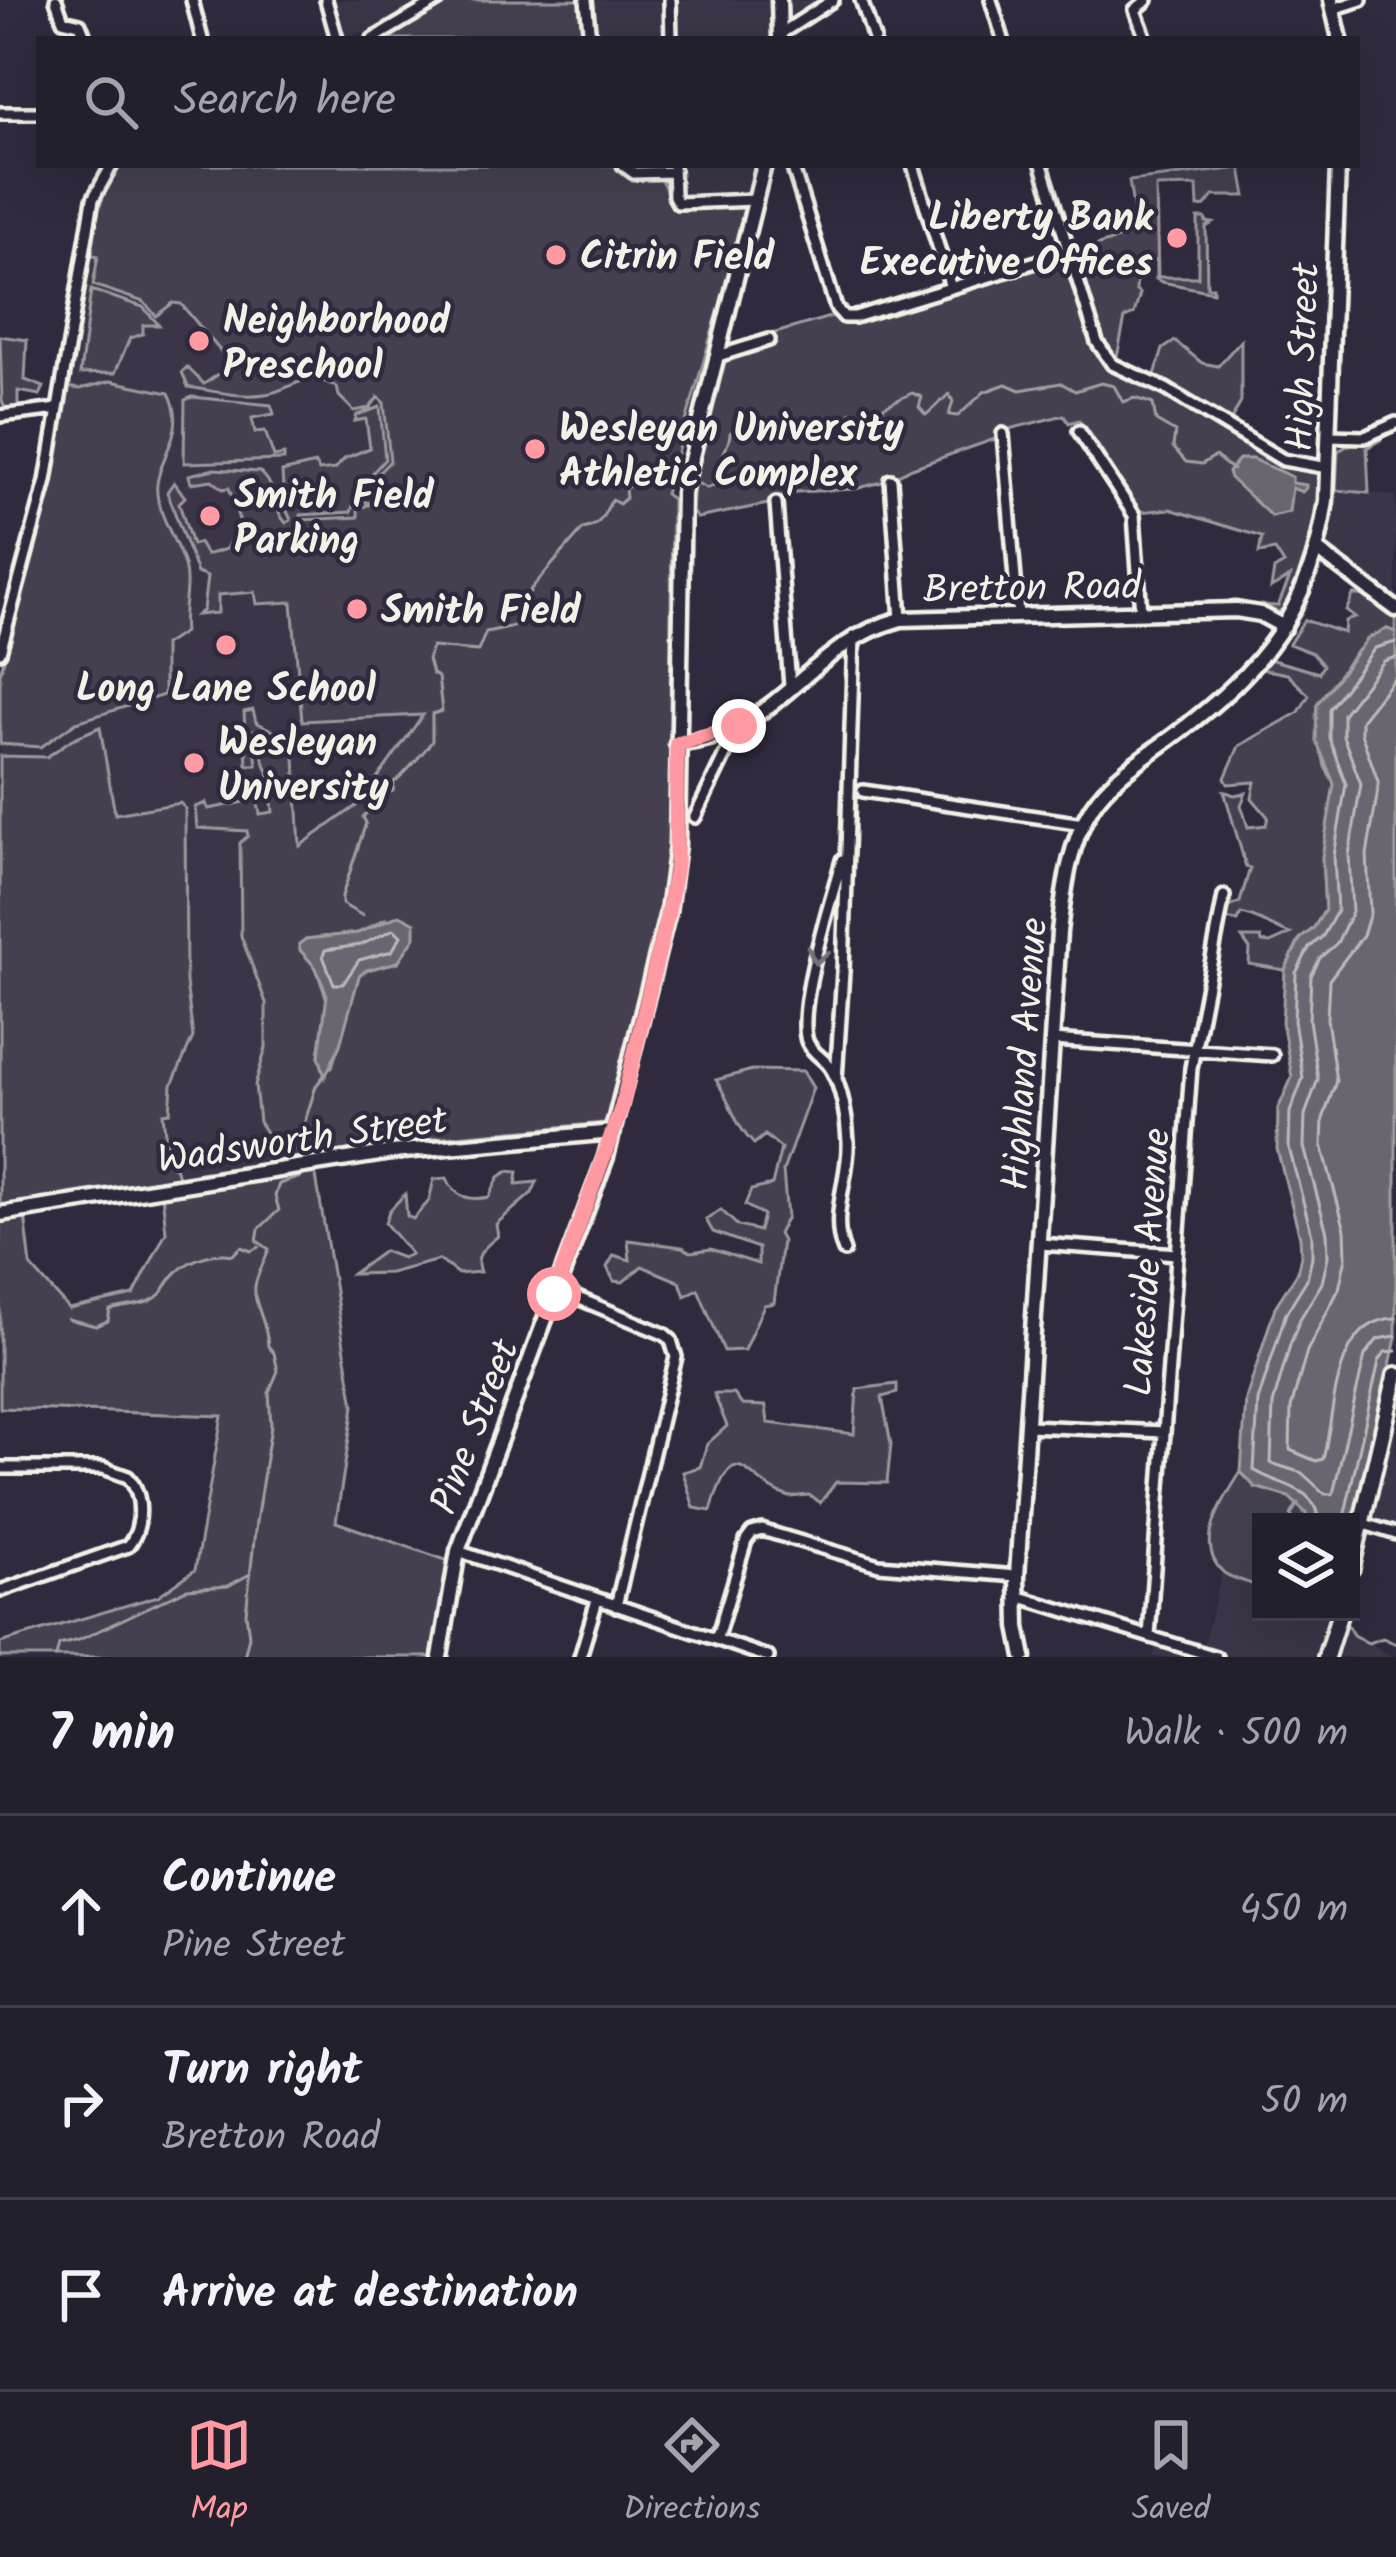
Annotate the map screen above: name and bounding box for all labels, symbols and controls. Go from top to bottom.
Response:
search box [36,36,1360,168]
text: Search here [174,66,396,138]
icon: search [78,69,144,135]
place label: Liberty Bank Executive Offices [860,189,1155,296]
marker: Liberty Bank Executive Offices [1164,225,1190,251]
place label: Citrin Field [580,228,775,290]
marker: Citrin Field [543,242,569,268]
street label: High Street [1271,261,1339,453]
place label: Neighborhood Preschool [223,292,451,399]
marker: Neighborhood Preschool [186,328,212,354]
place label: Wesleyan University Athletic Complex [559,400,905,507]
marker: Wesleyan University Athletic Complex [522,436,548,462]
place label: Smith Field Parking [234,467,435,574]
marker: Smith Field Parking [197,503,223,529]
street label: Bretton Road [923,557,1143,623]
place label: Smith Field [381,582,582,644]
marker: Smith Field [344,596,370,622]
marker: Long Lane School [213,632,239,658]
place label: Long Lane School [76,660,377,722]
route end [712,699,766,753]
place label: Wesleyan University [218,714,390,821]
marker: Wesleyan University [181,750,207,776]
street label: Highland Avenue [987,916,1067,1193]
one-way arrow [805,945,830,965]
street label: Wadsworth Street [154,1091,452,1193]
street label: Lakeside Avenue [1110,1126,1190,1399]
route start [527,1267,581,1321]
street label: Pine Street [415,1330,539,1524]
map controls [1252,1513,1360,1621]
button: layers [1252,1513,1360,1621]
text: 7 min [48,1695,175,1776]
text: Walk · 500 m [1124,1704,1348,1766]
text: Continue [162,1844,336,1916]
icon: ahead [48,1878,114,1944]
text: 450 m [1239,1880,1348,1942]
text: Pine Street [162,1916,345,1978]
text: Turn right [162,2036,362,2108]
icon: right [48,2070,114,2136]
text: 50 m [1261,2072,1348,2134]
text: Bretton Road [162,2108,380,2170]
text: Arrive at destination [162,2259,578,2331]
icon: arrive [48,2262,114,2328]
tab: Map [186,2412,252,2537]
tab: Directions [623,2412,760,2537]
tab: Saved [1132,2412,1210,2537]

